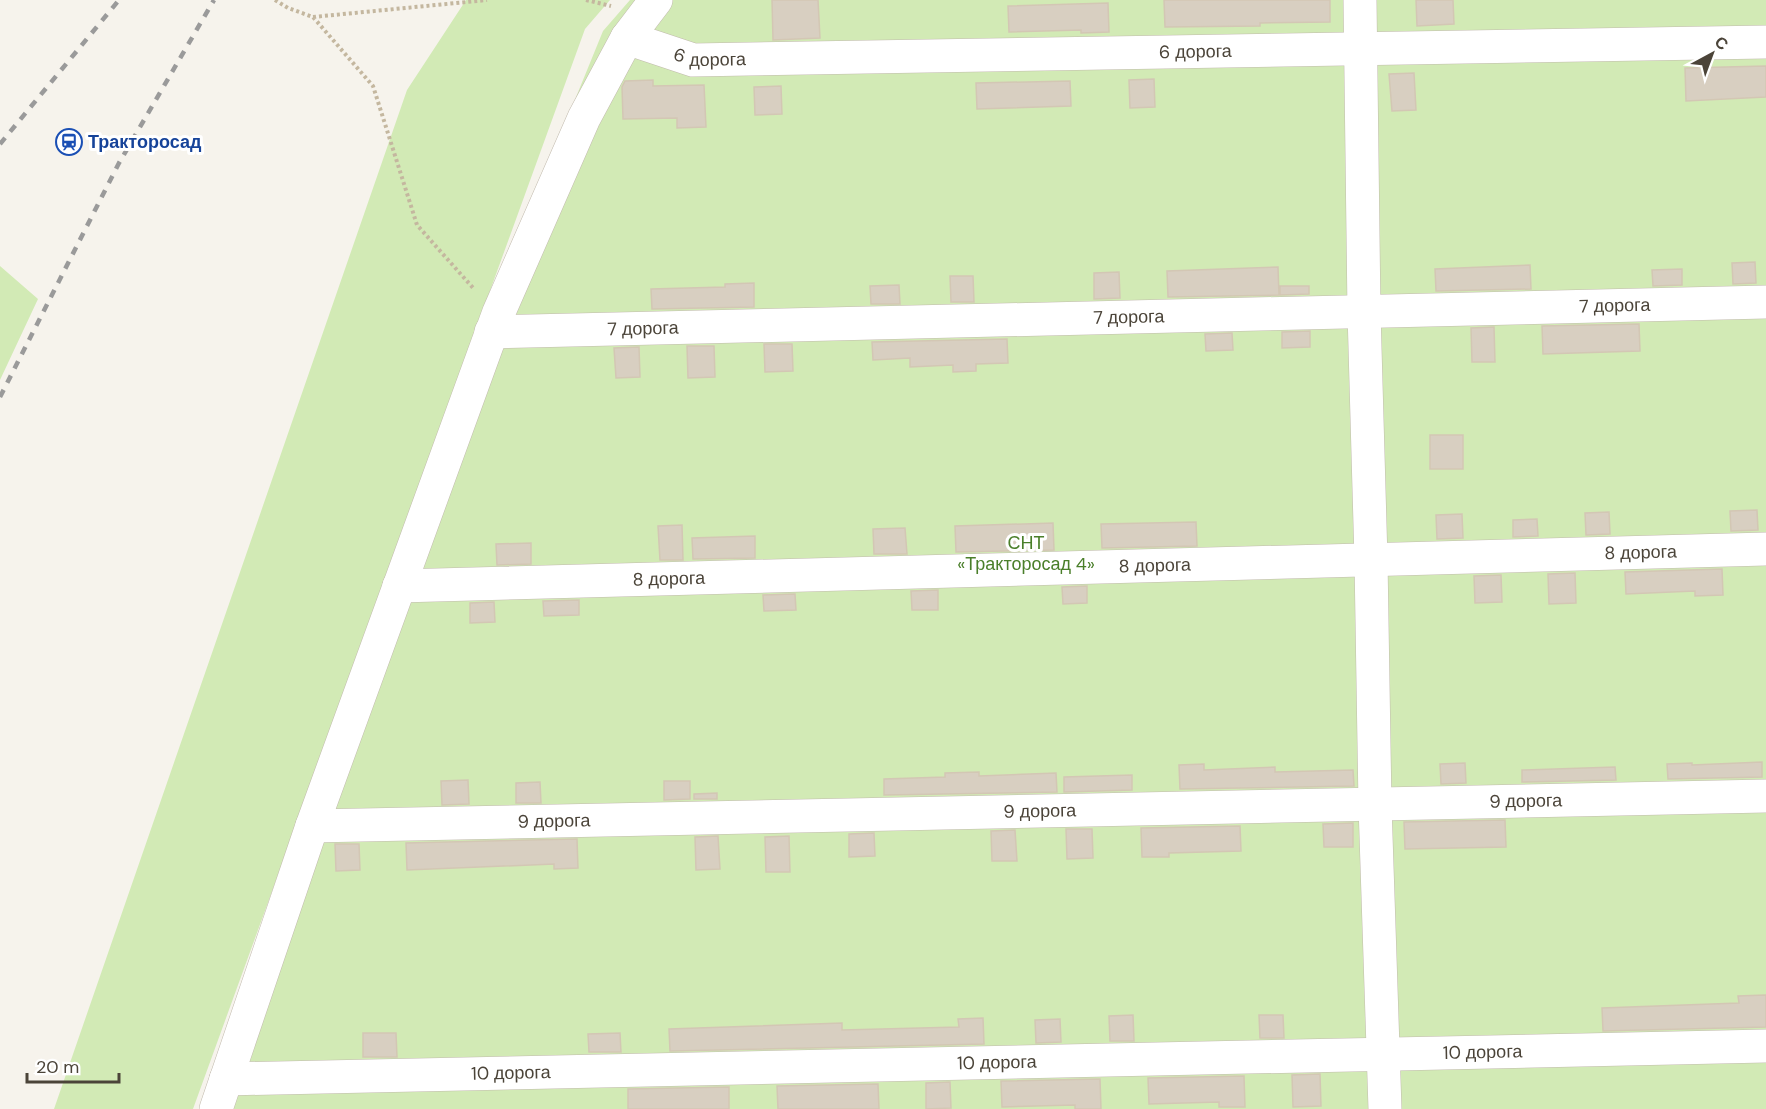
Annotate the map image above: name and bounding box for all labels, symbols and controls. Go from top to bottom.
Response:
north arrow [1682,24,1742,84]
text: С [1710,31,1733,55]
street label: 6 дорога [1159,39,1233,64]
street label: 6 дорога [670,42,747,72]
station icon: Тракторосад [54,127,84,157]
place label: Тракторосад [88,130,202,154]
street label: 7 дорога [1579,293,1652,318]
street label: 7 дорога [1093,304,1166,330]
street label: 7 дорога [607,316,680,341]
park label: СНТ «Тракторосад 4» [957,531,1095,576]
street label: 8 дорога [1604,539,1678,565]
street label: 8 дорога [1118,553,1192,579]
street label: 8 дорога [632,566,706,592]
street label: 9 дорога [1489,788,1563,814]
street label: 9 дорога [1003,798,1077,824]
street label: 9 дорога [517,808,592,834]
street label: 10 дорога [1443,1039,1524,1065]
scale bar [27,1046,118,1084]
street label: 10 дорога [957,1050,1038,1075]
text: 20 m [36,1055,79,1079]
street label: 10 дорога [471,1060,552,1086]

